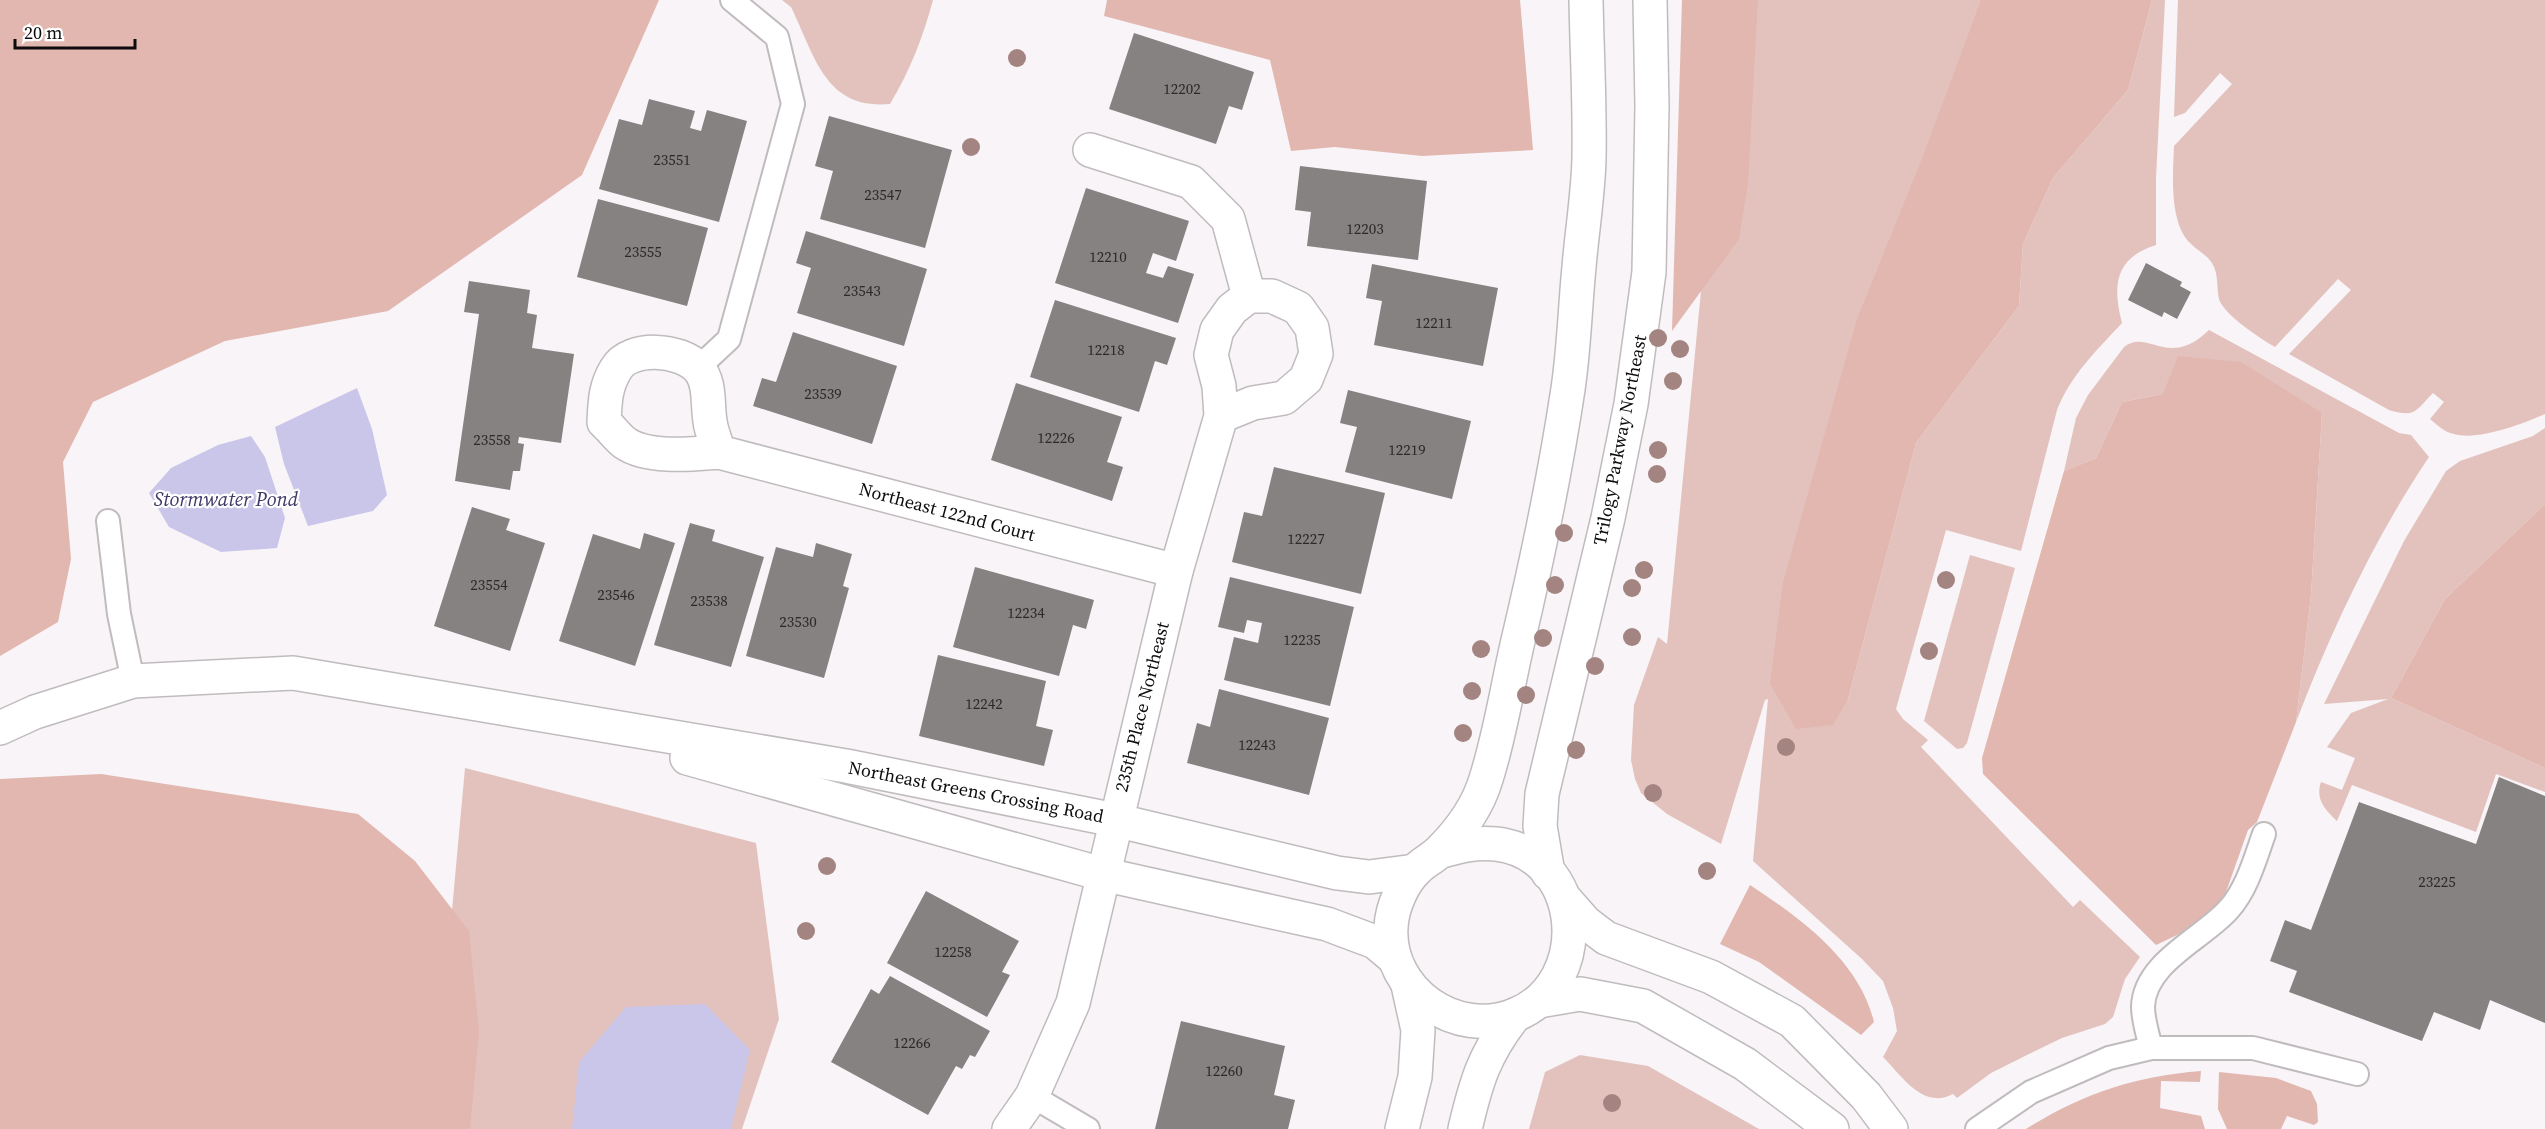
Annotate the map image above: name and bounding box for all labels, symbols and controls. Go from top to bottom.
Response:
scale bar [15,12,135,50]
text: 20 m [24,20,62,45]
house number: 12202 [1163,78,1201,99]
house number: 23551 [653,149,691,170]
house number: 23547 [864,184,902,205]
house number: 12203 [1346,218,1384,239]
house number: 23555 [624,241,662,262]
house number: 12210 [1089,246,1127,267]
house number: 23543 [843,280,881,301]
house number: 12211 [1415,312,1453,333]
street label: Trilogy Parkway Northeast [1587,333,1652,547]
house number: 12218 [1087,339,1125,360]
house number: 23539 [804,383,842,404]
house number: 12226 [1037,427,1075,448]
house number: 23558 [473,429,511,450]
house number: 12219 [1388,439,1426,460]
street label: Northeast 122nd Court [856,476,1038,547]
water label: Stormwater Pond [154,485,299,513]
house number: 12227 [1287,528,1325,549]
house number: 23554 [470,574,508,595]
house number: 23546 [597,584,635,605]
house number: 23538 [690,590,728,611]
house number: 12234 [1007,602,1045,623]
house number: 23530 [779,611,817,632]
street label: 235th Place Northeast [1108,619,1175,794]
house number: 12235 [1283,629,1321,650]
house number: 12242 [965,693,1003,714]
house number: 12243 [1238,734,1276,755]
street label: Northeast Greens Crossing Road [846,754,1106,829]
house number: 23225 [2418,871,2456,892]
house number: 12258 [934,941,972,962]
house number: 12266 [893,1032,931,1053]
house number: 12260 [1205,1060,1243,1081]

